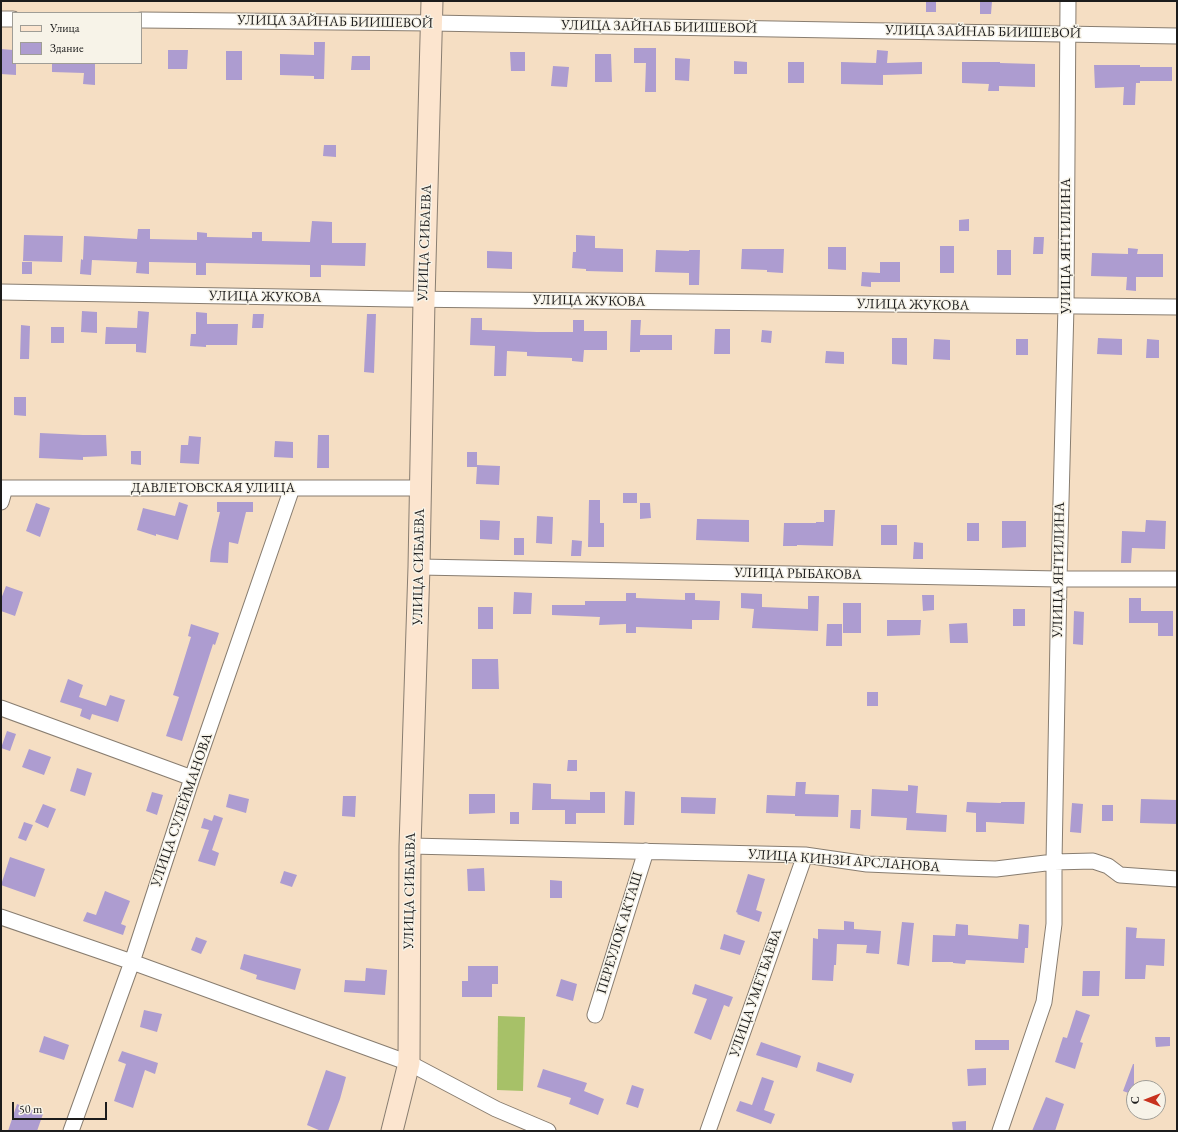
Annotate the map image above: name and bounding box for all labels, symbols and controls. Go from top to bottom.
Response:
legend [12,12,142,64]
street label: УЛИЦА ЗАЙНАБ БИИШЕВОЙ [237,12,433,32]
street label: УЛИЦА ЗАЙНАБ БИИШЕВОЙ [561,17,757,37]
text: Улица [50,20,80,36]
street label: УЛИЦА ЗАЙНАБ БИИШЕВОЙ [885,22,1081,42]
text: Здание [50,40,84,56]
street label: УЛИЦА ЯНТИЛИНА [1058,178,1074,314]
street label: УЛИЦА СИБАЕВА [415,184,435,302]
street label: УЛИЦА ЖУКОВА [209,288,321,306]
street label: УЛИЦА ЖУКОВА [533,292,645,310]
street label: УЛИЦА ЖУКОВА [857,296,969,314]
street label: ДАВЛЕТОВСКАЯ УЛИЦА [131,480,295,496]
street label: УЛИЦА ЯНТИЛИНА [1049,502,1069,638]
street label: УЛИЦА СИБАЕВА [410,508,428,626]
street label: УЛИЦА РЫБАКОВА [734,564,862,584]
street label: УЛИЦА СУЛЕЙМАНОВА [148,731,216,889]
street label: УЛИЦА СИБАЕВА [401,832,419,950]
street label: УЛИЦА КИНЗИ АРСЛАНОВА [747,846,941,876]
street label: ПЕРЕУЛОК АКТАШ [593,870,647,996]
street label: УЛИЦА УМЕТБАЕВА [726,927,786,1059]
north arrow [1126,1080,1166,1120]
scale bar [14,1094,109,1120]
text: С [1128,1096,1142,1104]
text: 50 m [19,1101,42,1117]

